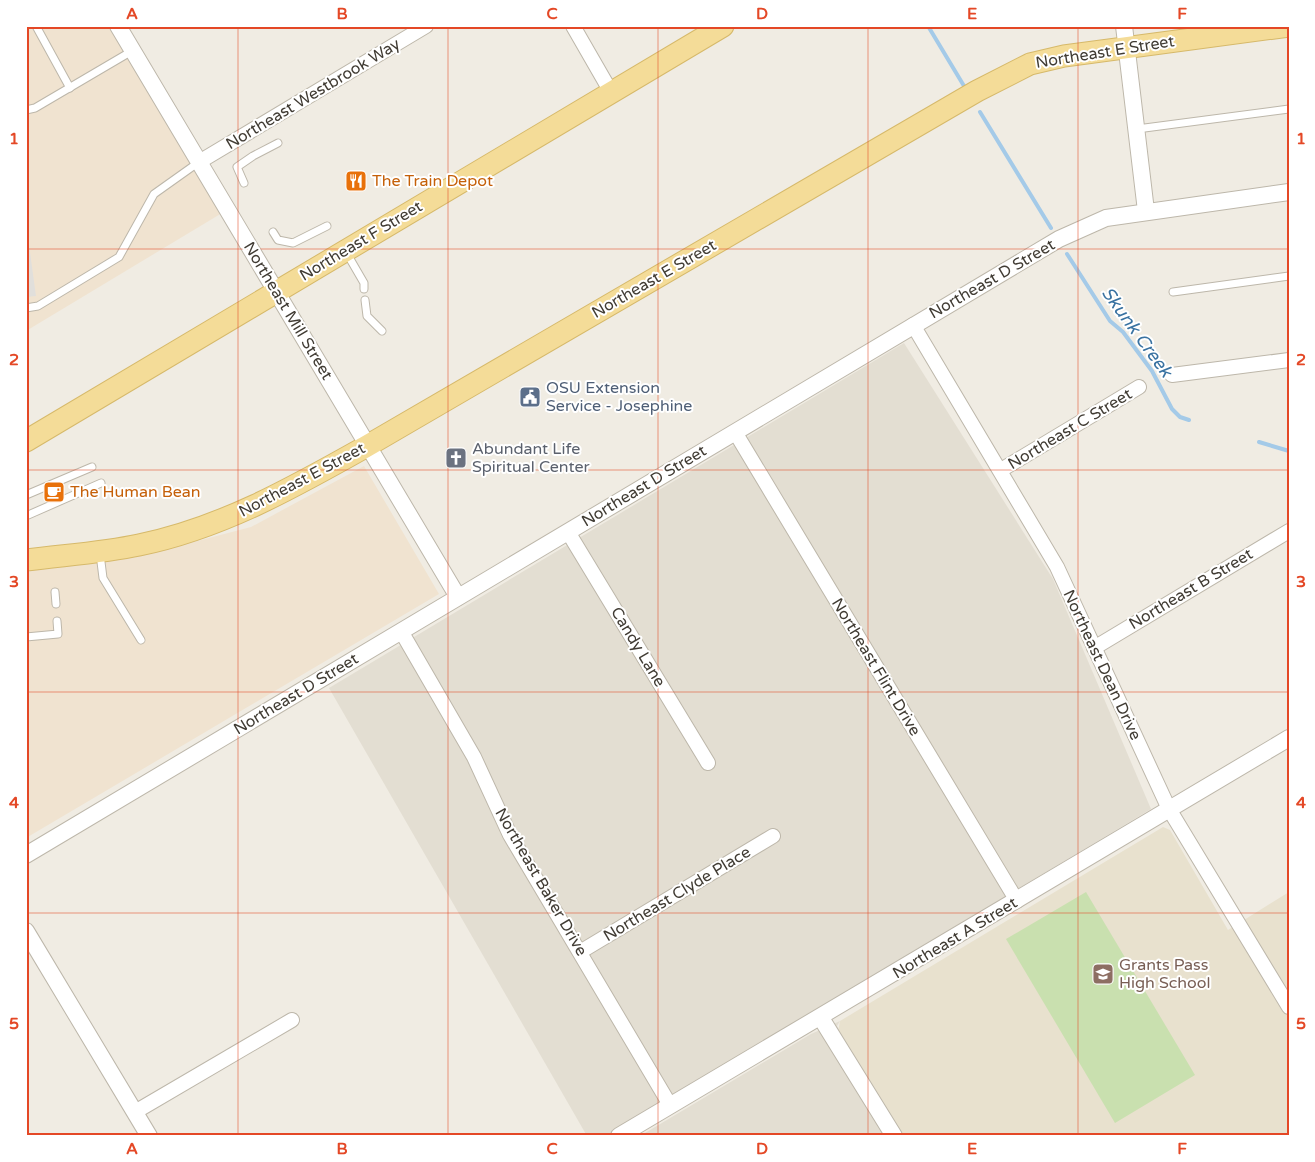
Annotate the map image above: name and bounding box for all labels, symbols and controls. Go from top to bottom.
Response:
text: A [126,4,138,24]
text: B [336,4,348,24]
text: C [546,4,558,24]
text: D [756,4,768,24]
text: E [967,4,977,24]
text: F [1177,4,1187,24]
street label: Northeast E Street [1034,31,1176,73]
street label: Northeast Westbrook Way [222,34,404,154]
text: 1 [9,129,19,149]
text: 1 [1296,129,1306,149]
restaurant icon: The Train Depot [344,169,368,193]
place label: The Train Depot [372,171,493,191]
street label: Northeast F Street [296,196,426,286]
street label: Northeast E Street [588,235,720,323]
street label: Northeast D Street [925,235,1059,323]
street label: Northeast Mill Street [239,238,337,384]
water label: Skunk Creek [1097,283,1178,382]
text: 2 [9,350,19,370]
text: 2 [1296,350,1306,370]
place label: OSU Extension Service - Josephine [546,378,692,416]
street label: Northeast C Street [1004,384,1136,474]
public building icon: OSU Extension Service - Josephine [518,385,542,409]
street label: Northeast E Street [235,438,369,522]
place label: Abundant Life Spiritual Center [472,439,590,477]
street label: Northeast D Street [578,441,710,531]
church icon: Abundant Life Spiritual Center [444,446,468,470]
cafe icon: The Human Bean [42,480,66,504]
place label: The Human Bean [70,482,201,502]
street label: Northeast B Street [1125,544,1257,634]
text: 3 [9,572,19,592]
text: 3 [1296,572,1306,592]
street label: Northeast Dean Drive [1058,587,1146,743]
street label: Northeast Flint Drive [827,595,925,739]
street label: Candy Lane [606,603,670,691]
street label: Northeast D Street [230,649,362,739]
text: 4 [9,793,19,813]
text: 4 [1296,793,1306,813]
street label: Northeast Baker Drive [490,804,592,960]
street label: Northeast Clyde Place [600,842,754,946]
street label: Northeast A Street [889,893,1021,983]
place label: Grants Pass High School [1119,955,1210,993]
school or university icon: Grants Pass High School [1091,962,1115,986]
text: 5 [9,1014,19,1034]
text: 5 [1296,1014,1306,1034]
text: A [126,1139,138,1159]
text: B [336,1139,348,1159]
text: C [546,1139,558,1159]
text: D [756,1139,768,1159]
text: E [967,1139,977,1159]
text: F [1177,1139,1187,1159]

